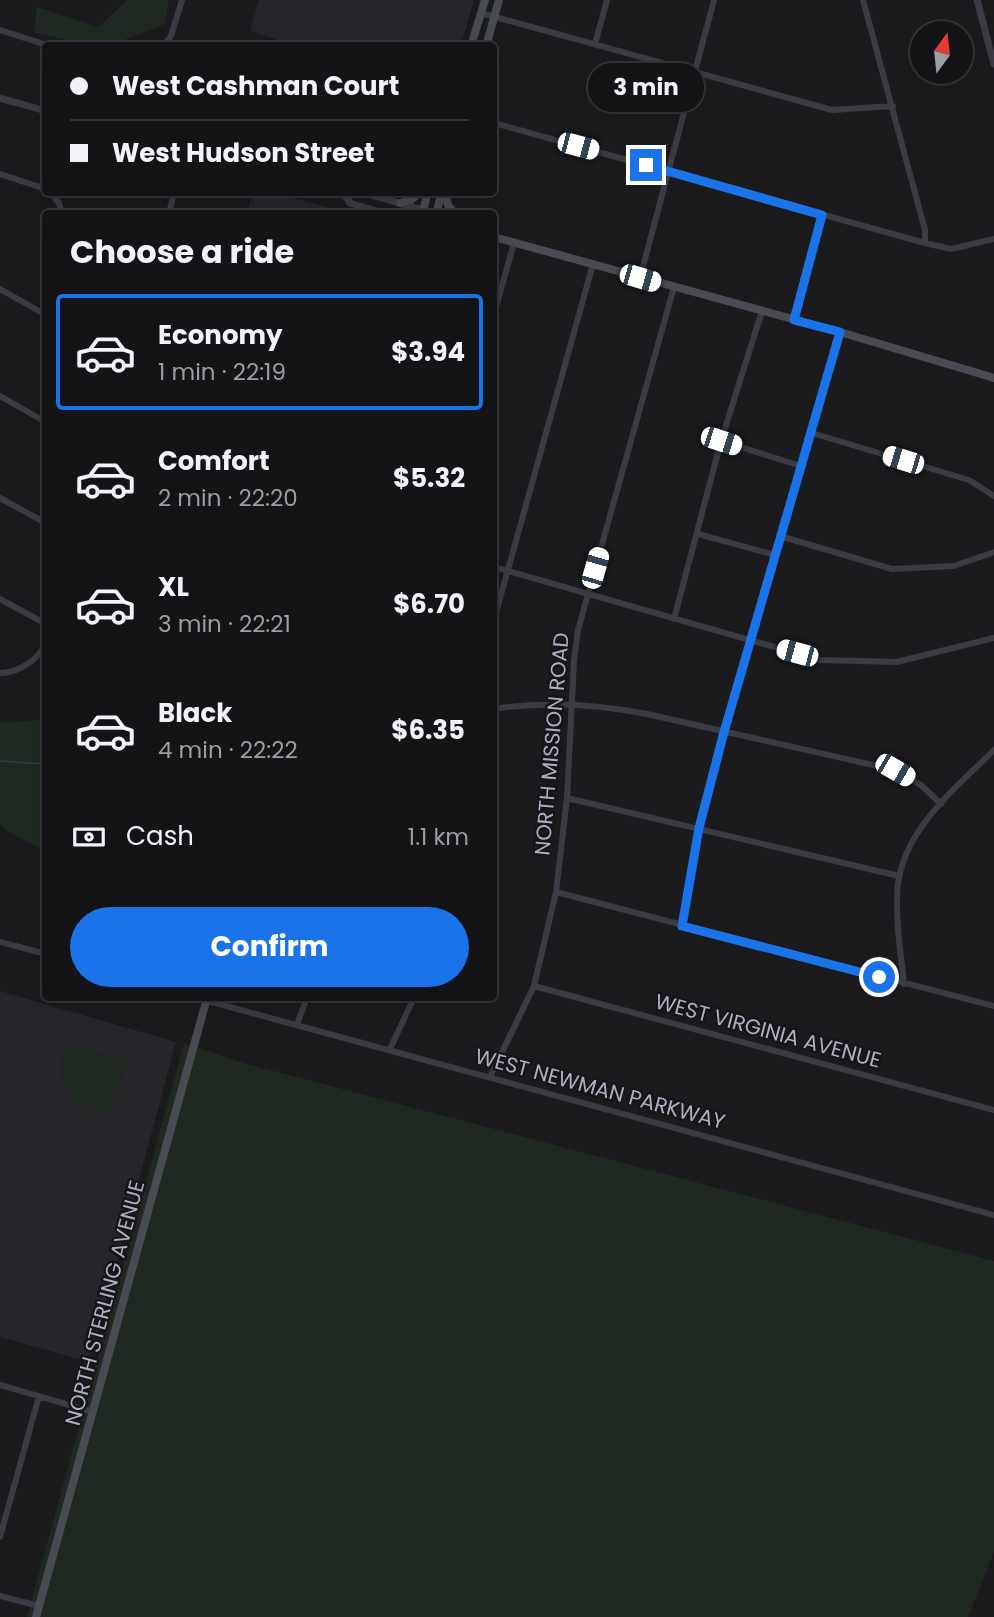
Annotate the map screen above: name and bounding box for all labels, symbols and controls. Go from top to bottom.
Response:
north arrow [910,21,973,84]
map controls [910,21,973,84]
callout: 3 min [588,64,704,113]
text: West Cashman Court [112,68,399,104]
text: 3 min [613,71,679,103]
car [555,130,602,162]
text: West Hudson Street [112,135,375,171]
route end [630,149,662,181]
text: Choose a ride [70,229,294,274]
car [617,262,664,294]
text: Economy [158,317,282,353]
icon: car [74,321,137,384]
text: $3.94 [391,334,465,370]
text: 1 min · 22:19 [158,356,286,388]
car [698,425,745,457]
text: Comfort [158,443,270,479]
car [880,444,927,476]
icon: car [74,447,137,510]
text: $5.32 [393,460,465,496]
text: 2 min · 22:20 [158,482,298,514]
car [580,545,611,591]
text: XL [158,569,189,605]
icon: car [74,573,137,636]
text: $6.70 [393,586,465,622]
text: 3 min · 22:21 [158,608,291,640]
street label: NORTH MISSION ROAD [527,631,576,857]
car [774,637,821,669]
text: Black [158,695,232,731]
icon: car [74,699,137,762]
text: $6.35 [391,712,465,748]
text: 4 min · 22:22 [158,734,298,766]
car [872,750,919,790]
icon: cash [70,818,108,856]
text: Cash [126,818,194,854]
text: 1.1 km [408,821,469,853]
button: Confirm [70,907,469,987]
route start [863,961,895,993]
street label: WEST VIRGINIA AVENUE [652,986,884,1075]
street label: WEST NEWMAN PARKWAY [472,1041,728,1136]
street label: NORTH STERLING AVENUE [58,1177,151,1429]

